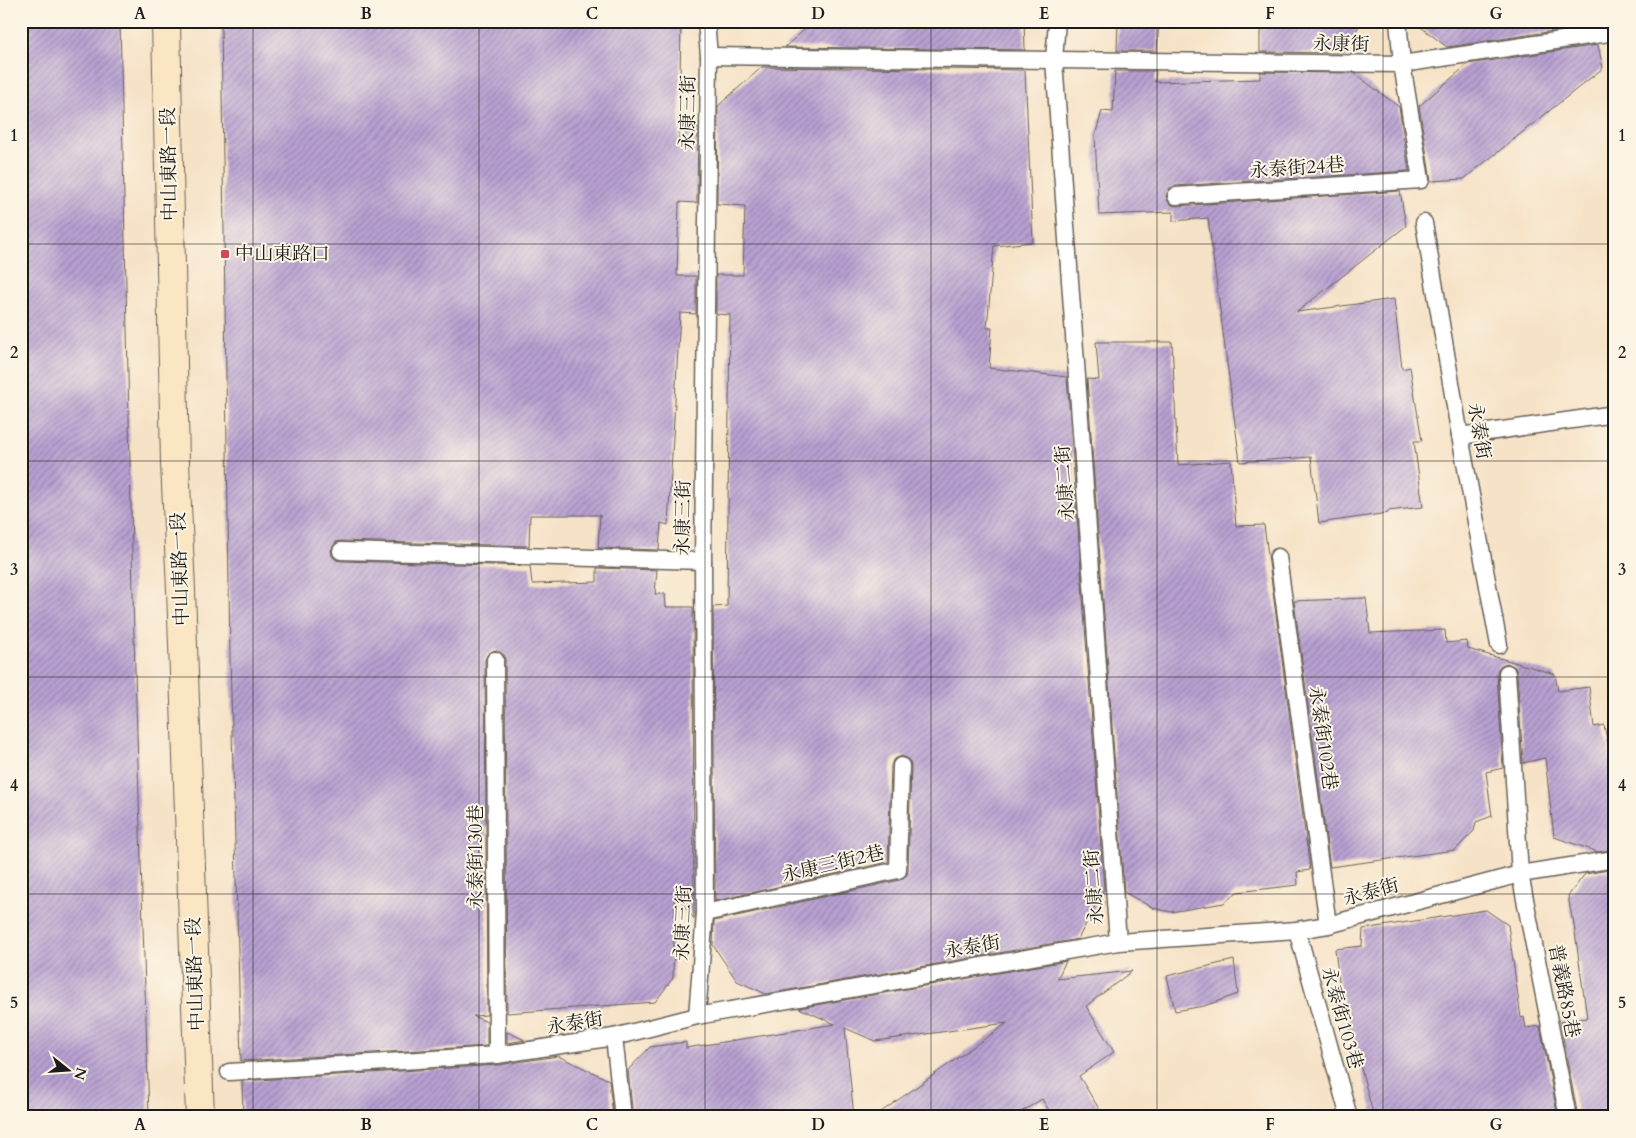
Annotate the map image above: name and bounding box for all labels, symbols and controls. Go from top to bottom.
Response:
text: A [134,3,146,25]
text: B [360,3,372,25]
text: C [586,3,598,25]
text: D [811,3,825,25]
text: E [1039,3,1049,25]
text: F [1265,3,1275,25]
text: G [1489,3,1503,25]
street label: 永康街 [1312,31,1370,57]
street label: 永康三街 [674,75,702,151]
street label: 中山東路一段 [155,107,183,221]
text: 1 [10,125,18,147]
text: 1 [1618,125,1626,147]
street label: 永泰街24巷 [1248,152,1346,184]
place label: 中山東路口 [235,241,330,267]
marker: 中山東路口 [219,248,231,260]
text: 2 [10,342,18,364]
text: 2 [1618,342,1626,364]
street label: 永泰街 [1461,401,1497,461]
street label: 永康二街 [1049,444,1081,522]
street label: 永康三街 [669,480,697,556]
street label: 中山東路一段 [165,512,195,626]
text: 3 [10,559,18,581]
text: 3 [1618,559,1626,581]
street label: 永泰街102巷 [1303,684,1343,792]
text: 4 [10,775,18,797]
text: 4 [1618,775,1626,797]
street label: 永泰街130巷 [463,804,489,910]
street label: 永康三街2巷 [779,840,887,888]
street label: 永康二街 [1078,848,1110,926]
street label: 永泰街 [1340,872,1402,912]
street label: 永康三街 [669,885,697,961]
street label: 中山東路一段 [180,917,210,1031]
street label: 永泰街 [942,929,1002,965]
street label: 普義路85巷 [1542,942,1586,1040]
street label: 永泰街103巷 [1315,964,1369,1072]
text: 5 [10,992,18,1014]
text: 5 [1618,992,1626,1014]
street label: 永泰街 [545,1006,605,1040]
north arrow [42,1046,92,1096]
text: N [69,1065,91,1082]
text: A [134,1114,146,1136]
text: B [360,1114,372,1136]
text: C [586,1114,598,1136]
text: D [811,1114,825,1136]
text: E [1039,1114,1049,1136]
text: F [1265,1114,1275,1136]
text: G [1489,1114,1503,1136]

